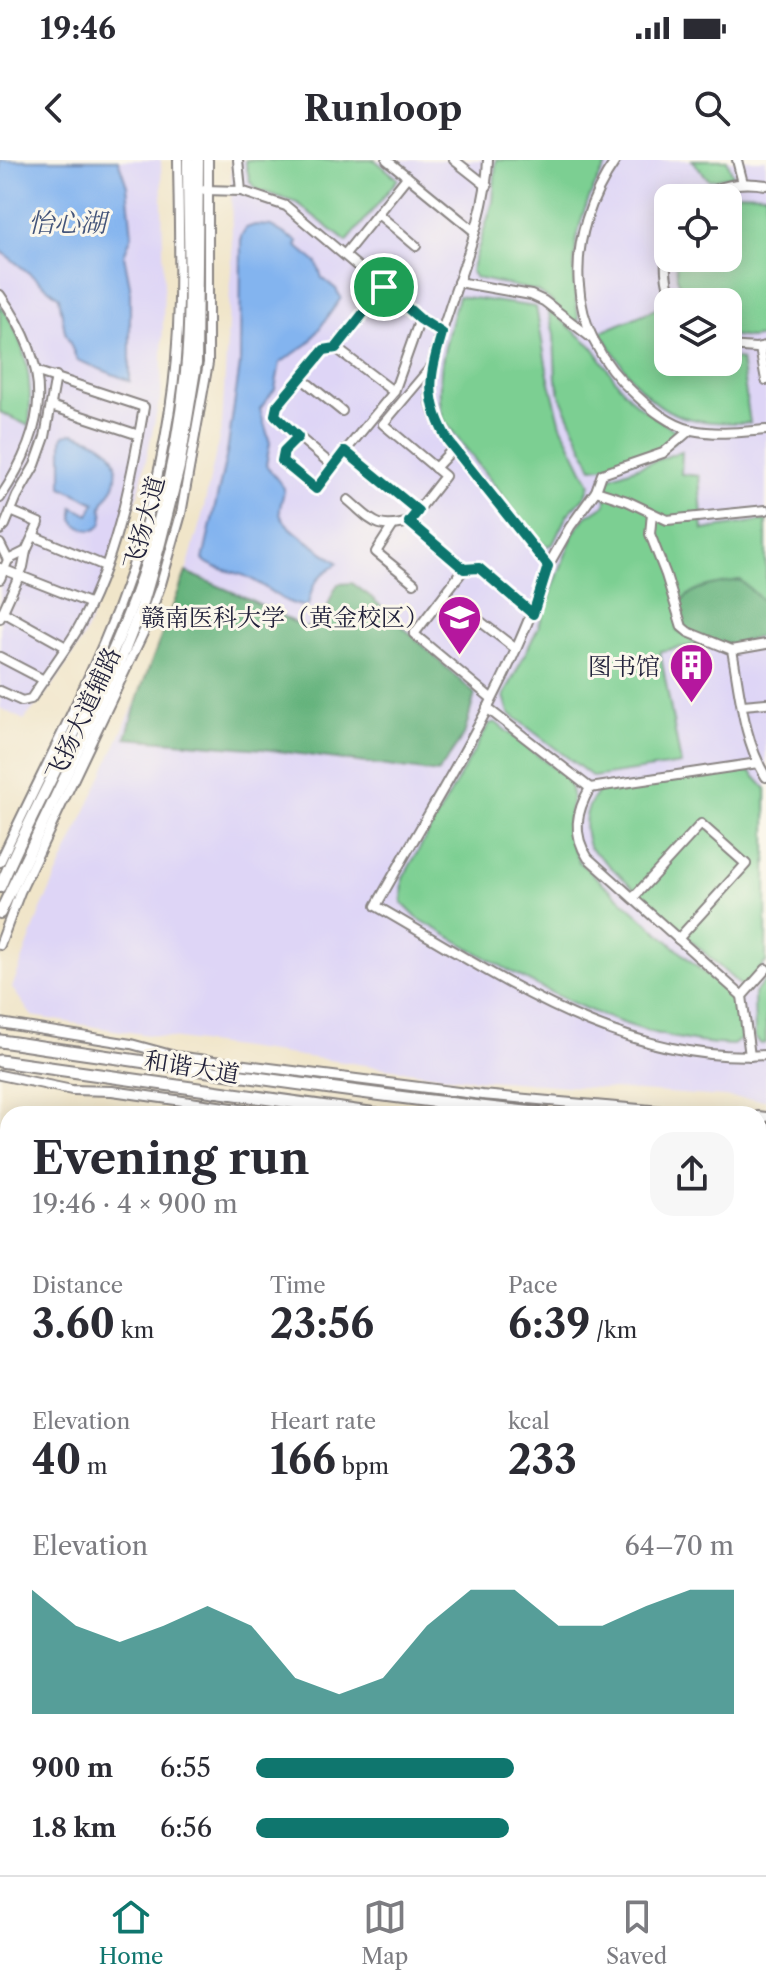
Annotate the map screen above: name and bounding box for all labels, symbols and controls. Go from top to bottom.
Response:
text: 19:46 [40,10,116,47]
icon: back [32,86,76,130]
text: Runloop [304,86,462,130]
icon: search [690,86,734,130]
map controls [654,184,742,376]
button: locate [654,184,742,272]
water label: 怡心湖 [28,207,110,239]
pin [350,253,418,321]
icon: arrive [362,265,406,309]
button: layers [654,288,742,376]
street label: 飞扬大道 [118,473,170,573]
school or university icon: 赣南医科大学（黄金校区） [436,593,484,656]
place label: 赣南医科大学（黄金校区） [141,603,429,632]
building icon: 图书馆 [667,642,715,705]
street label: 飞扬大道辅路 [39,643,127,785]
place label: 图书馆 [588,652,660,681]
street label: 和谐大道 [142,1045,242,1089]
text: Evening run [32,1131,309,1185]
button: share [650,1132,734,1216]
text: 19:46 · 4 × 900 m [32,1188,238,1220]
text: Distance [32,1272,123,1299]
text: Time [270,1272,326,1299]
text: Pace [508,1272,558,1299]
text: 3.60 [32,1299,115,1348]
text: 23:56 [270,1299,374,1348]
text: 6:39 [508,1299,590,1348]
text: km [115,1317,154,1344]
text: /km [590,1317,637,1344]
text: Elevation [32,1408,130,1435]
text: Heart rate [270,1408,376,1435]
text: kcal [508,1408,550,1435]
text: 40 [32,1435,81,1484]
text: 166 [270,1435,336,1484]
text: 233 [508,1435,577,1484]
text: m [81,1453,108,1480]
text: bpm [336,1453,389,1480]
text: Elevation [32,1530,148,1562]
text: 64–70 m [625,1530,734,1562]
text: 900 m [32,1752,113,1784]
text: 6:55 [160,1752,211,1784]
text: 1.8 km [32,1812,116,1844]
text: 6:56 [160,1812,212,1844]
tab: Home [99,1895,163,1970]
tab: Map [361,1895,408,1970]
tab: Saved [606,1895,667,1970]

